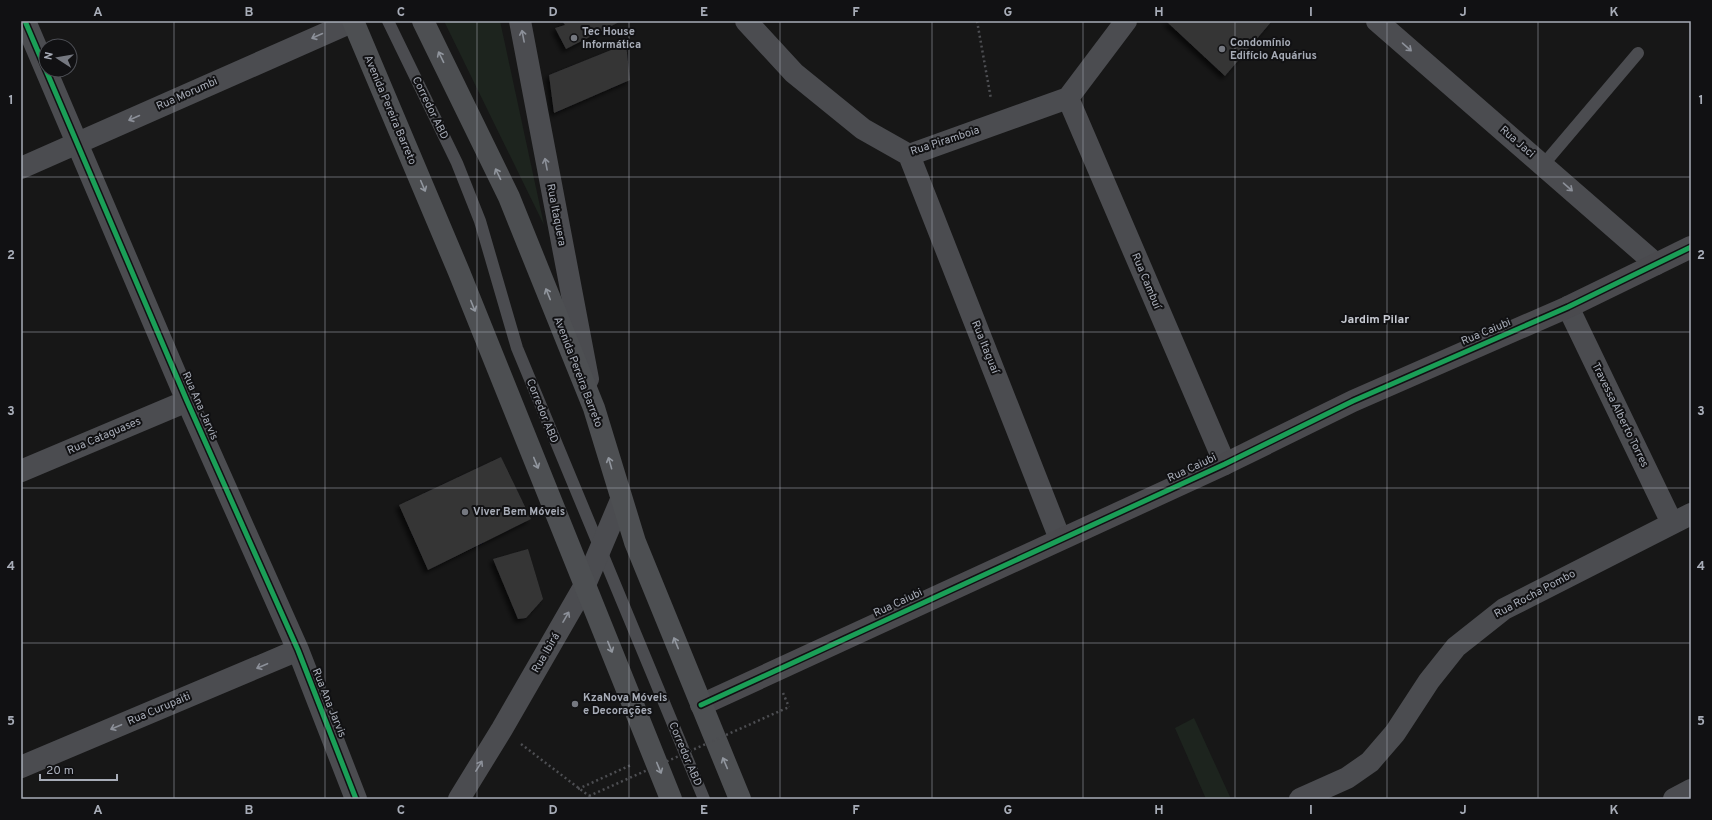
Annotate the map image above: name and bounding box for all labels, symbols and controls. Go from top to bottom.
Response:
text: A [93,5,103,21]
text: B [245,5,254,21]
text: C [397,5,405,21]
text: D [548,5,558,21]
text: E [700,5,708,21]
text: F [852,5,860,21]
text: G [1004,5,1013,21]
text: H [1154,5,1164,21]
text: I [1309,5,1313,21]
text: J [1459,5,1467,21]
text: K [1609,5,1619,21]
place label: Tec House Informática [582,25,641,52]
one-way arrow [518,30,526,43]
one-way arrow [311,33,323,41]
marker: Tec House Informática [569,33,579,43]
place label: Condomínio Edifício Aquárius [1230,36,1317,63]
north arrow [38,38,78,78]
one-way arrow [1402,42,1412,51]
marker: Condomínio Edifício Aquárius [1217,44,1227,54]
text: N [42,51,57,61]
one-way arrow [437,51,444,63]
street label: Avenida Pereira Barreto [361,53,419,167]
street label: Rua Morumbi [154,74,220,114]
street label: Corredor ABD [409,74,451,142]
text: 1 [8,93,14,109]
text: 1 [1698,93,1704,109]
one-way arrow [129,115,141,122]
street label: Rua Piramboia [909,123,982,159]
street label: Rua Jaci [1497,123,1537,161]
one-way arrow [542,157,550,170]
one-way arrow [494,168,501,180]
one-way arrow [419,179,427,191]
one-way arrow [1563,182,1573,191]
street label: Rua Itaquera [543,183,569,248]
text: 2 [7,248,15,264]
text: 2 [1697,248,1705,264]
street label: Rua Cambuí [1128,251,1165,312]
one-way arrow [544,288,552,300]
one-way arrow [469,299,477,311]
district label: Jardim Pilar [1341,312,1409,328]
street label: Avenida Pereira Barreto [550,315,606,429]
street label: Rua Caiubi [1459,315,1513,349]
street label: Rua Itaguaí [968,318,1002,377]
street label: Travessa Alberto Torres [1588,360,1652,470]
street label: Rua Ana Jarvis [179,370,221,442]
street label: Corredor ABD [523,377,561,445]
text: 3 [7,404,15,420]
text: 3 [1697,404,1705,420]
street label: Rua Cataguases [65,414,143,458]
street label: Rua Caiubi [1165,451,1219,485]
one-way arrow [532,456,540,468]
one-way arrow [606,457,613,470]
place label: Viver Bem Móveis [473,505,565,519]
marker: Viver Bem Móveis [460,507,470,517]
text: 4 [7,559,15,575]
text: 4 [1697,559,1705,575]
street label: Rua Rocha Pombo [1492,567,1578,621]
street label: Rua Caiubi [871,586,925,620]
one-way arrow [563,611,571,623]
street label: Rua Ibirá [529,630,563,676]
one-way arrow [671,637,679,649]
one-way arrow [607,641,614,653]
one-way arrow [256,662,268,670]
street label: Rua Ana Jarvis [309,666,349,740]
street label: Rua Curupaiti [125,689,193,729]
place label: KzaNova Móveis e Decorações [583,691,667,718]
marker: KzaNova Móveis e Decorações [570,699,580,709]
text: 5 [7,714,15,730]
text: 5 [1697,714,1705,730]
street label: Corredor ABD [665,720,705,788]
one-way arrow [111,724,123,731]
scale bar [40,756,117,782]
one-way arrow [721,757,728,769]
one-way arrow [476,760,484,772]
one-way arrow [655,761,663,773]
text: 20 m [46,763,74,779]
text: A [93,803,103,819]
text: B [245,803,254,819]
text: C [397,803,405,819]
text: D [548,803,558,819]
text: E [700,803,708,819]
text: F [852,803,860,819]
text: G [1004,803,1013,819]
text: H [1154,803,1164,819]
text: I [1309,803,1313,819]
text: J [1459,803,1467,819]
text: K [1609,803,1619,819]

